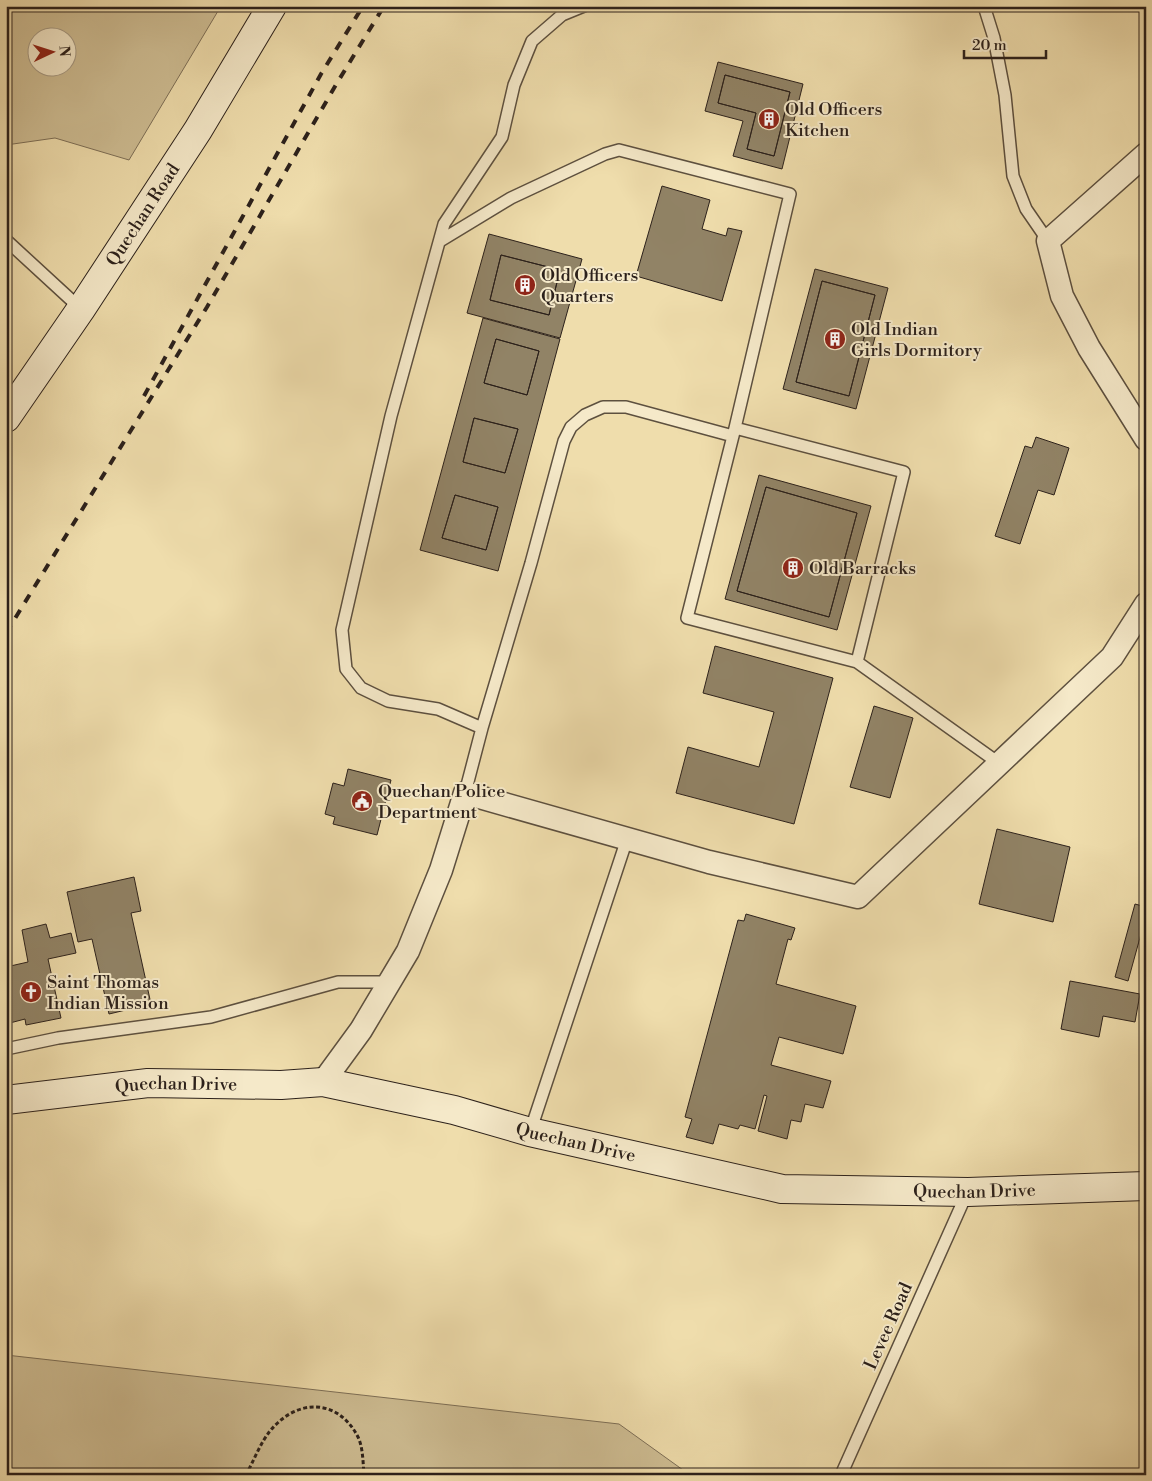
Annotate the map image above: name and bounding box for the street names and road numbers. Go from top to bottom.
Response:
street label: Quechan Road [101,158,186,271]
street label: Quechan Drive [114,1072,237,1099]
street label: Quechan Drive [513,1117,638,1168]
street label: Quechan Drive [913,1179,1036,1204]
street label: Levee Road [859,1278,918,1373]

